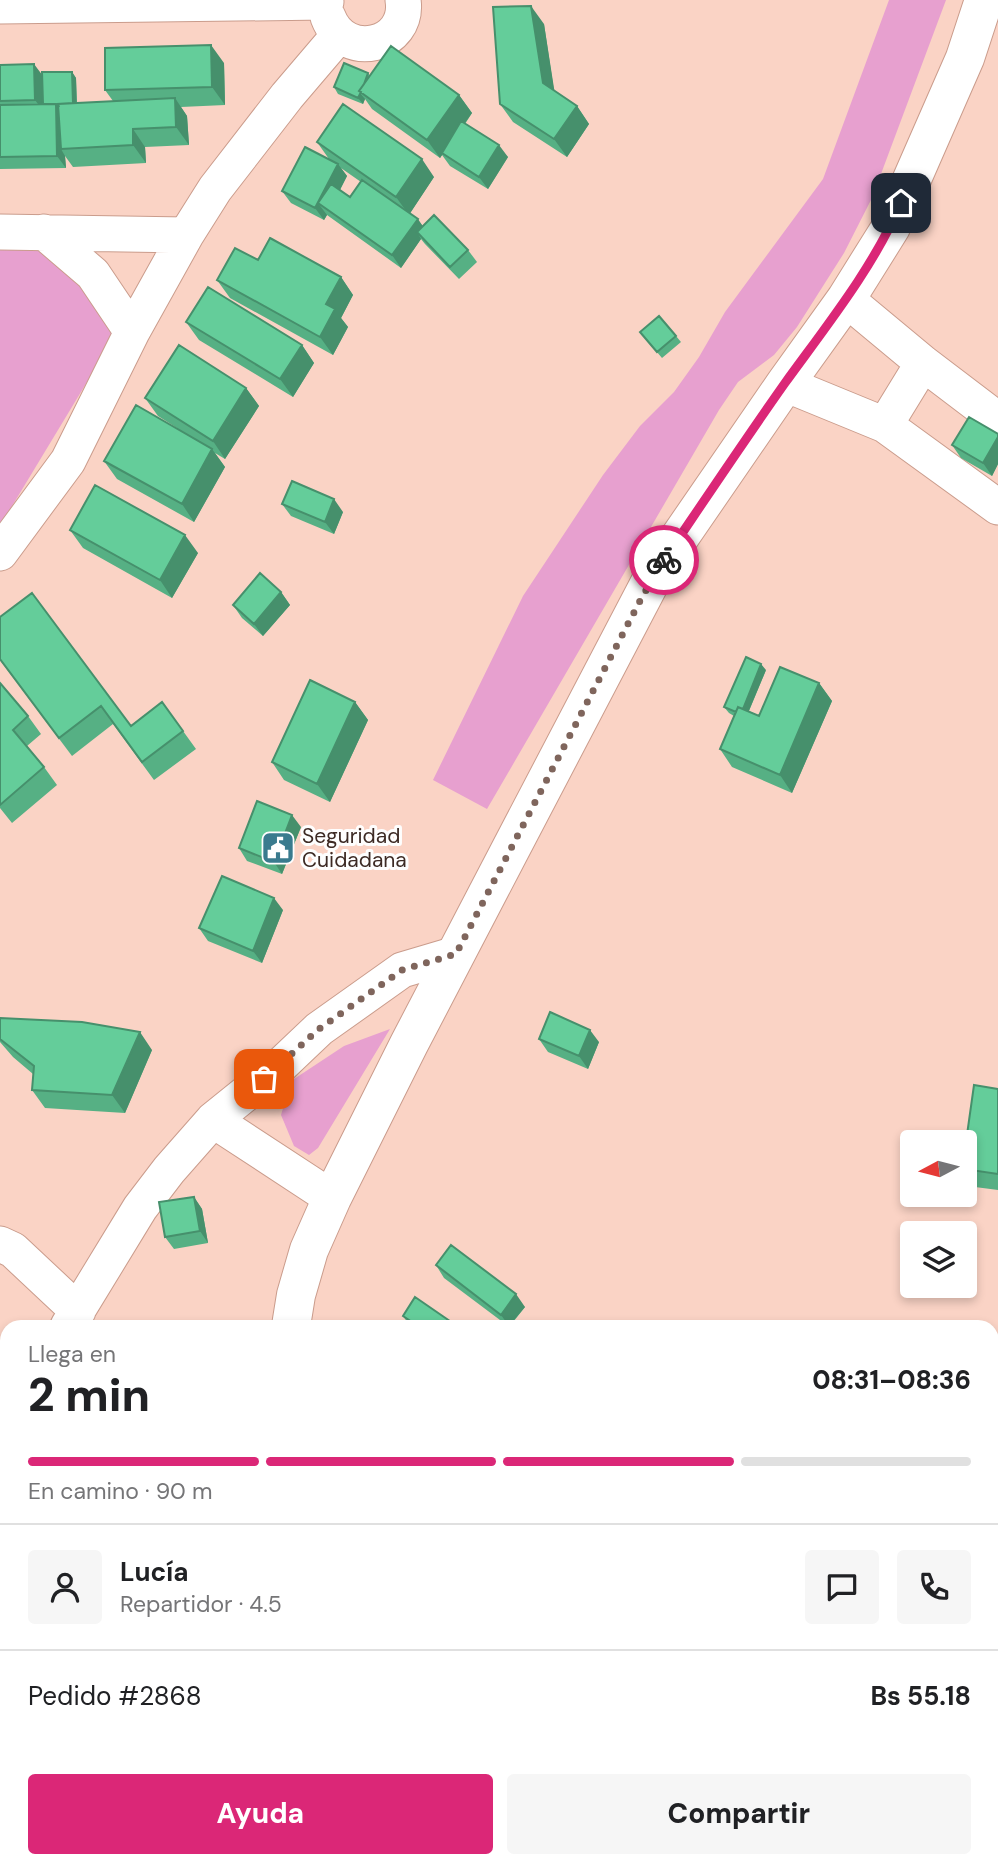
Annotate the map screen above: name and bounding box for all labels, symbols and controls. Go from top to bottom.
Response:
pin [871,173,931,233]
icon: home [882,184,920,222]
courier [629,525,699,595]
icon: bike [645,541,683,579]
place label: Seguridad Cuidadana [302,822,407,874]
public building icon: Seguridad Cuidadana [259,829,297,867]
pin [234,1049,294,1109]
icon: bag [245,1060,283,1098]
north arrow [900,1130,976,1208]
map controls [900,1130,977,1298]
button: layers [900,1221,977,1298]
text: Llega en [28,1339,116,1369]
text: 08:31–08:36 [812,1363,971,1397]
text: 2 min [28,1365,150,1425]
text: En camino · 90 m [28,1476,212,1506]
button: person [28,1550,102,1624]
button: chat [805,1550,879,1624]
button: phone [897,1550,971,1624]
text: Lucía [120,1555,188,1589]
text: Repartidor · 4.5 [120,1589,282,1619]
text: Pedido #2868 [28,1679,202,1713]
text: Bs 55.18 [871,1679,971,1713]
button: Ayuda [28,1774,493,1854]
button: Compartir [507,1774,971,1854]

